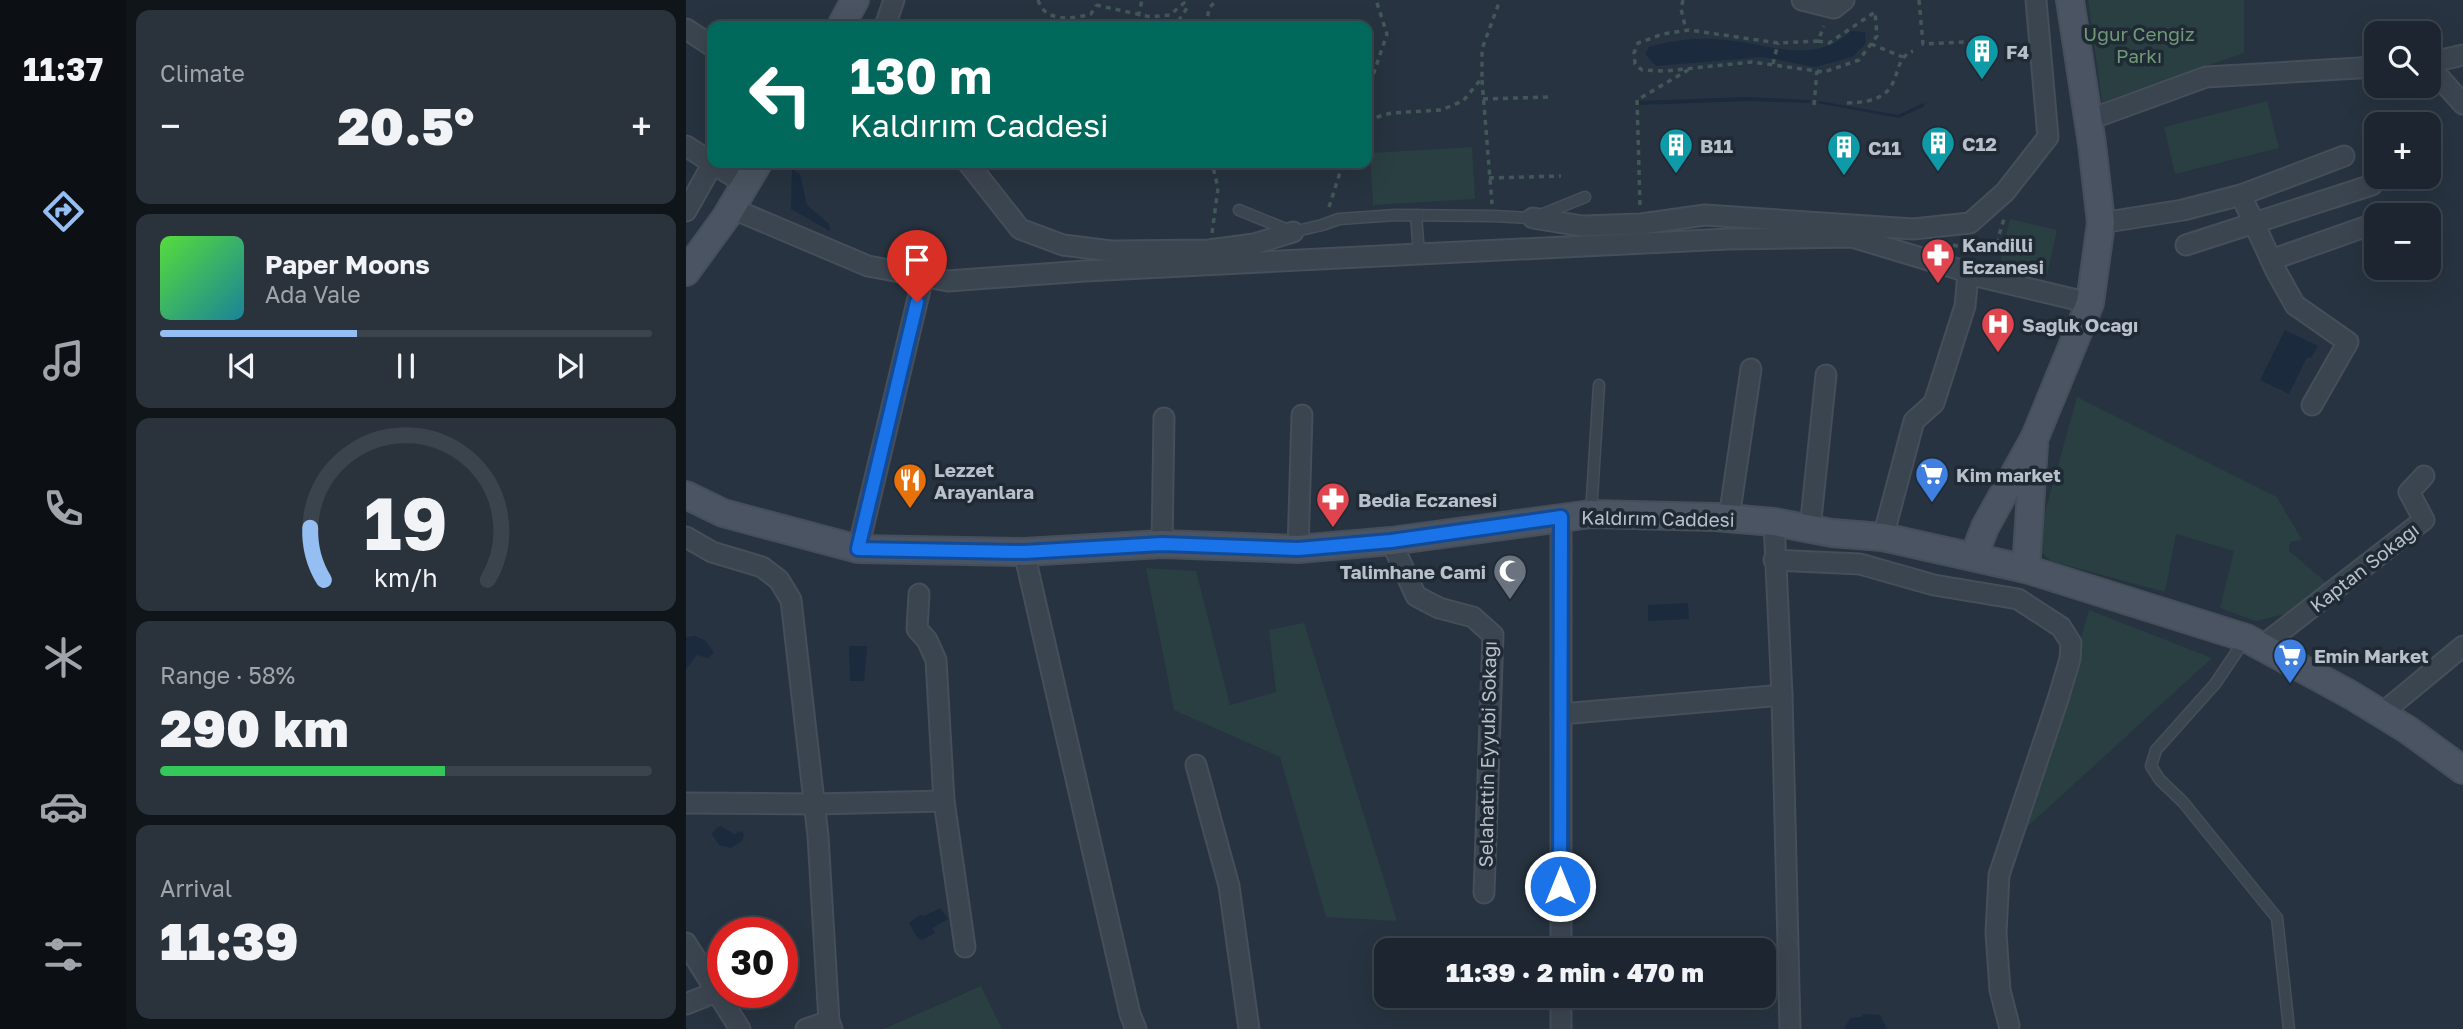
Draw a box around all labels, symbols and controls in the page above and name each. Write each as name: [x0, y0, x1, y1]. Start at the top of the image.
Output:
map controls: [2364, 21, 2441, 280]
button: search: [2364, 21, 2441, 98]
park label: Uğur Cengiz Parkı: [2083, 22, 2195, 67]
building icon: F4: [1963, 32, 2001, 81]
place label: F4: [2006, 40, 2029, 63]
text: 130 m: [850, 46, 992, 105]
icon: left: [735, 49, 826, 140]
text: 11:37: [23, 50, 103, 88]
text: Climate: [160, 59, 245, 87]
text: 20.5°: [338, 94, 474, 156]
text: −: [160, 103, 181, 148]
text: +: [631, 103, 652, 148]
text: Kaldırım Caddesi: [850, 106, 1109, 144]
button: +: [2364, 112, 2441, 189]
building icon: C12: [1919, 124, 1957, 173]
building icon: B11: [1657, 126, 1695, 175]
building icon: C11: [1825, 128, 1863, 177]
place label: C12: [1962, 132, 1997, 155]
place label: B11: [1700, 134, 1733, 157]
place label: C11: [1868, 136, 1901, 159]
icon: directions: [39, 187, 88, 236]
button: −: [2364, 203, 2441, 280]
pin: [887, 230, 947, 302]
place label: Kandilli Eczanesi: [1962, 233, 2044, 278]
pharmacy icon: Kandilli Eczanesi: [1919, 236, 1957, 285]
icon: arrive: [898, 241, 936, 279]
text: Paper Moons: [265, 249, 430, 280]
text: Ada Vale: [265, 280, 361, 308]
hospital icon: Sağlık Ocağı: [1979, 305, 2017, 354]
place label: Sağlık Ocağı: [2022, 313, 2138, 336]
icon: music: [39, 336, 88, 385]
icon: previous: [223, 347, 261, 385]
icon: pause: [387, 347, 425, 385]
icon: next: [551, 347, 589, 385]
supermarket icon: Kim market: [1913, 455, 1951, 504]
place label: Lezzet Arayanlara: [934, 458, 1034, 503]
restaurant icon: Lezzet Arayanlara: [891, 461, 929, 510]
place label: Kim market: [1956, 463, 2061, 486]
text: 19: [364, 480, 448, 567]
pharmacy icon: Bedia Eczanesi: [1314, 480, 1352, 529]
icon: phone: [39, 484, 88, 533]
place label: Bedia Eczanesi: [1358, 488, 1497, 511]
street label: Kaldırım Caddesi: [1581, 505, 1735, 531]
street label: Kaptan Sokağı: [2305, 517, 2423, 617]
mosque icon: Talimhane Cami: [1491, 552, 1529, 601]
place label: Talimhane Cami: [1340, 560, 1486, 583]
text: km/h: [374, 562, 438, 593]
icon: climate: [39, 633, 88, 682]
supermarket icon: Emin Market: [2271, 636, 2309, 685]
street label: Selahattin Eyyubi Sokağı: [1474, 640, 1500, 868]
place label: Emin Market: [2314, 644, 2429, 667]
text: Range · 58%: [160, 661, 295, 689]
text: 290 km: [160, 696, 349, 758]
icon: car: [39, 782, 88, 831]
position arrow: [1523, 849, 1597, 923]
text: Arrival: [160, 874, 232, 902]
text: 11:39: [160, 909, 299, 971]
speed limit sign: 30: [707, 917, 798, 1008]
icon: filters: [39, 930, 88, 979]
text: 11:39 · 2 min · 470 m: [1446, 957, 1704, 988]

